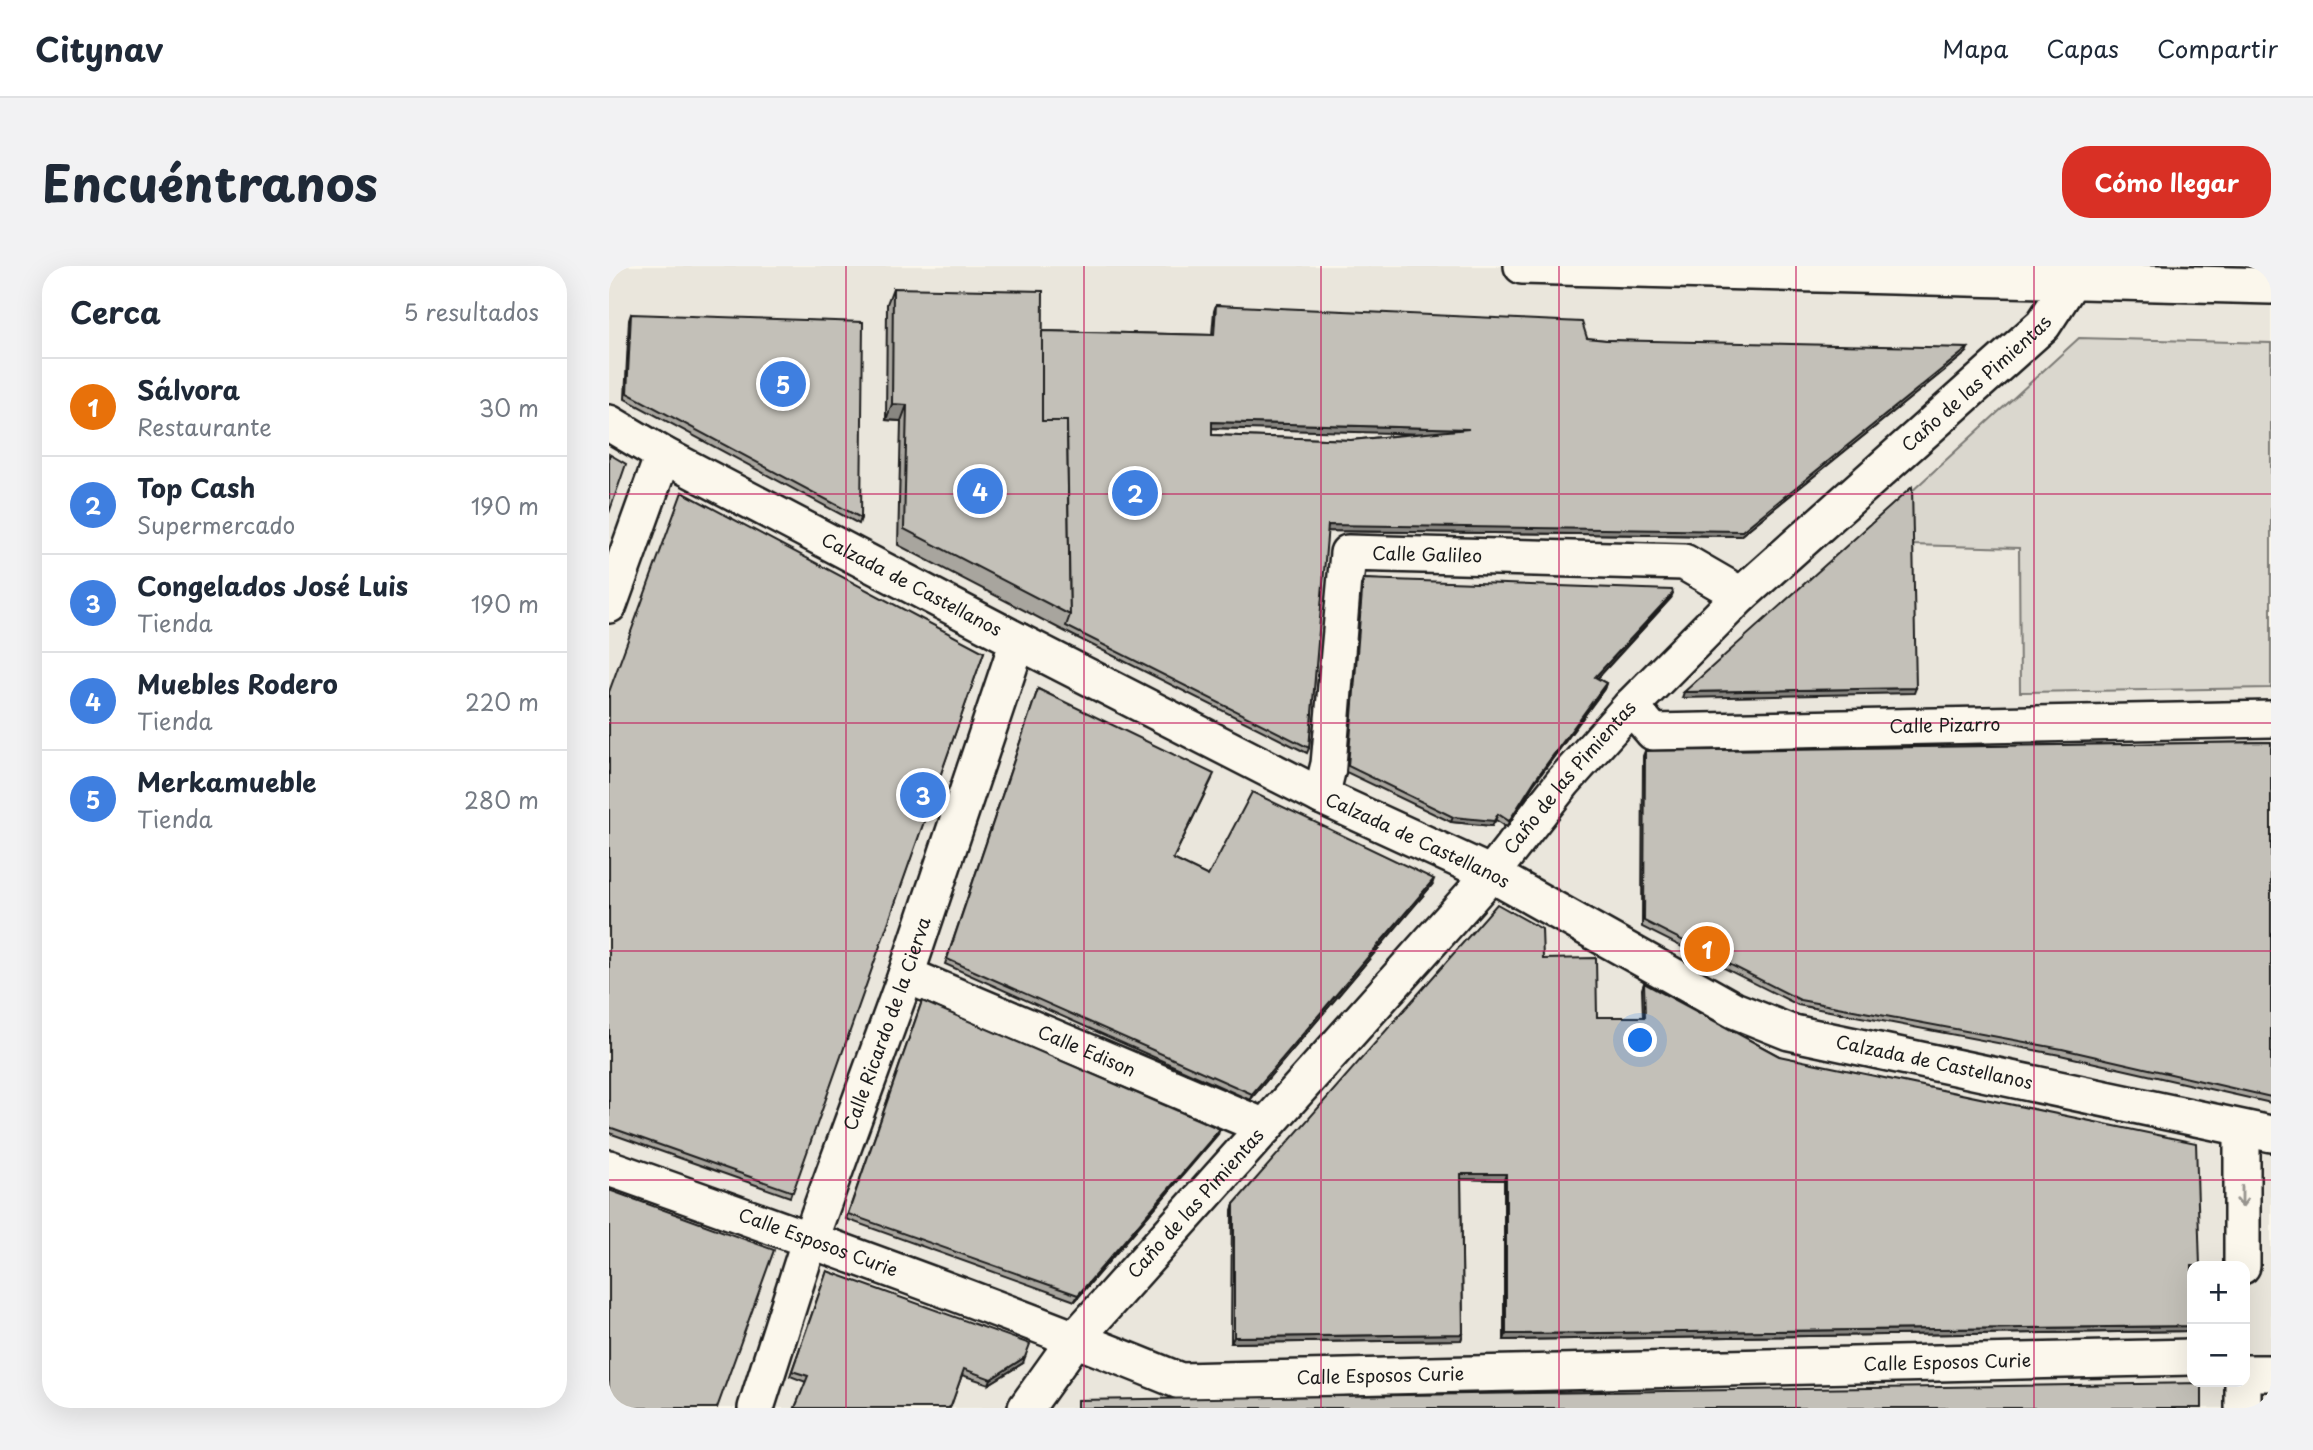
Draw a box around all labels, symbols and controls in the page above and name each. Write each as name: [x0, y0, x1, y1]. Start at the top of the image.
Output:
text: Citynav: [35, 23, 163, 73]
text: Mapa: [1942, 30, 2008, 66]
text: Capas: [2046, 30, 2119, 66]
text: Compartir: [2157, 30, 2278, 66]
text: Encuéntranos: [42, 145, 378, 219]
button: Cómo llegar: [2062, 146, 2271, 218]
text: Cerca: [70, 289, 161, 334]
text: 5 resultados: [403, 294, 539, 329]
street label: Caño de las Pimientas: [1895, 310, 2057, 457]
pin: 5: [760, 358, 806, 410]
text: Sálvora: [137, 370, 240, 409]
text: 1: [88, 390, 99, 425]
text: 30 m: [478, 390, 539, 425]
text: Restaurante: [137, 409, 272, 444]
pin: 4: [957, 465, 1003, 517]
pin: 2: [1112, 467, 1158, 519]
text: Top Cash: [137, 468, 255, 507]
text: 2: [85, 488, 101, 523]
text: 190 m: [471, 488, 539, 523]
text: Supermercado: [137, 507, 295, 542]
street label: Calzada de Castellanos: [817, 525, 1007, 642]
street label: Calle Galileo: [1372, 539, 1483, 569]
text: Congelados José Luis: [137, 566, 408, 605]
text: 3: [85, 586, 101, 621]
text: 190 m: [471, 586, 539, 621]
text: Tienda: [137, 605, 213, 640]
text: Muebles Rodero: [137, 664, 338, 703]
text: 4: [85, 684, 101, 719]
text: 220 m: [465, 684, 539, 719]
street label: Caño de las Pimientas: [1496, 694, 1641, 860]
text: Tienda: [137, 703, 213, 738]
street label: Calle Pizarro: [1889, 710, 2001, 739]
text: Merkamueble: [137, 762, 316, 801]
pin: 3: [900, 769, 946, 821]
text: 5: [86, 782, 100, 817]
text: 280 m: [464, 782, 539, 817]
street label: Calzada de Castellanos: [1321, 785, 1515, 894]
text: Tienda: [137, 801, 213, 836]
street label: Calle Ricardo de la Cierva: [836, 912, 937, 1134]
pin: 1: [1684, 923, 1730, 975]
street label: Calle Edison: [1034, 1017, 1140, 1083]
your location: [1623, 1023, 1657, 1057]
street label: Calzada de Castellanos: [1834, 1027, 2035, 1095]
street label: Caño de las Pimientas: [1120, 1122, 1269, 1284]
one-way arrow: [2235, 1185, 2249, 1208]
street label: Calle Esposos Curie: [735, 1200, 902, 1283]
map controls: [2187, 1261, 2250, 1387]
button: +: [2187, 1261, 2250, 1324]
button: −: [2187, 1324, 2250, 1387]
street label: Calle Esposos Curie: [1863, 1346, 2031, 1377]
street label: Calle Esposos Curie: [1296, 1359, 1465, 1390]

